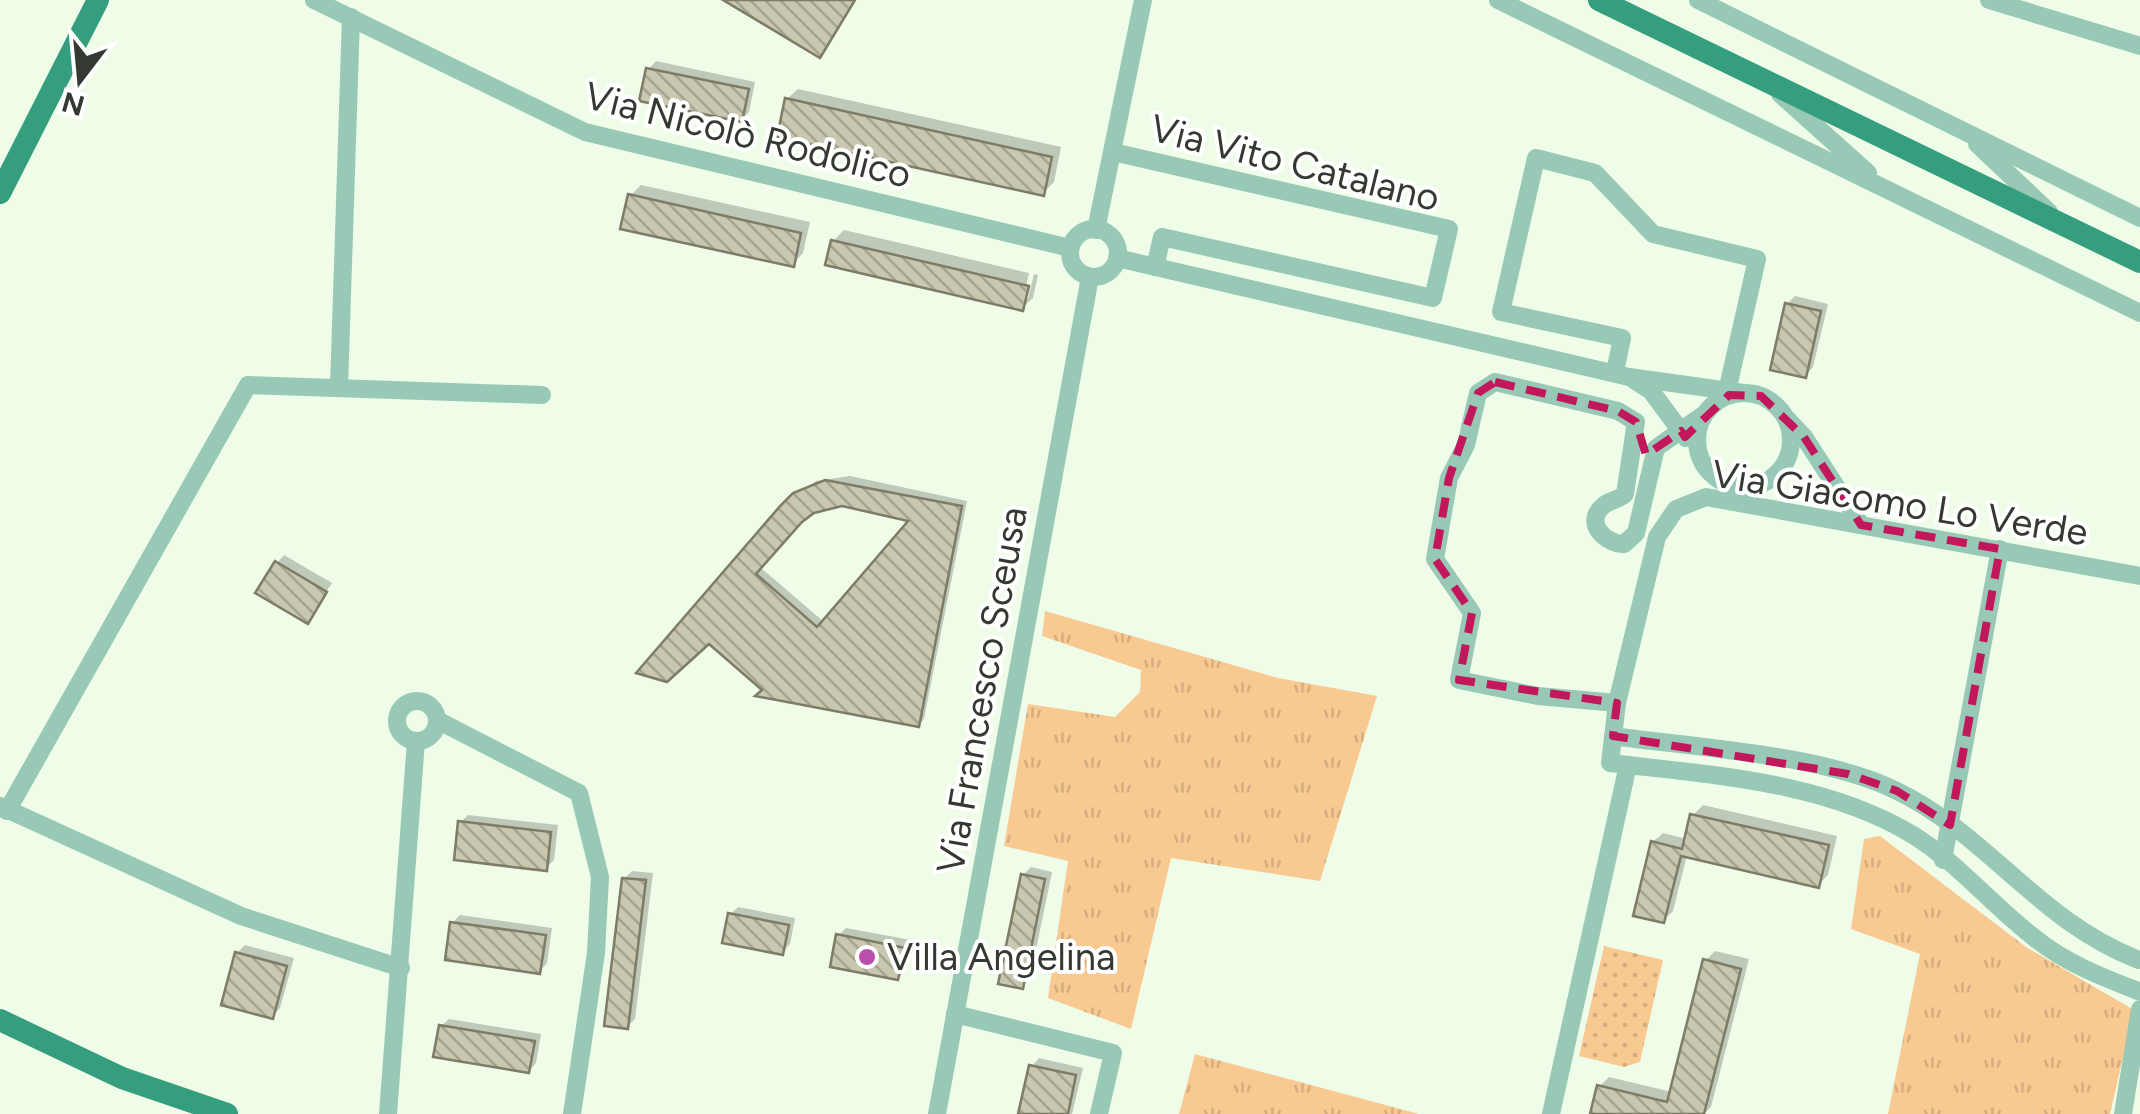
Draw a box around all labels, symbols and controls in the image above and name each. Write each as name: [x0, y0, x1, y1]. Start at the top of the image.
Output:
north arrow: [30, 30, 130, 130]
street label: Via Nicolò Rodolico: [580, 72, 916, 198]
text: N: [58, 85, 88, 123]
street label: Via Vito Catalano: [1146, 105, 1444, 221]
street label: Via Giacomo Lo Verde: [1709, 451, 2091, 555]
street label: Via Francesco Sceusa: [927, 503, 1037, 877]
place label: Villa Angelina: [887, 934, 1115, 980]
marker: Villa Angelina: [856, 946, 878, 968]

